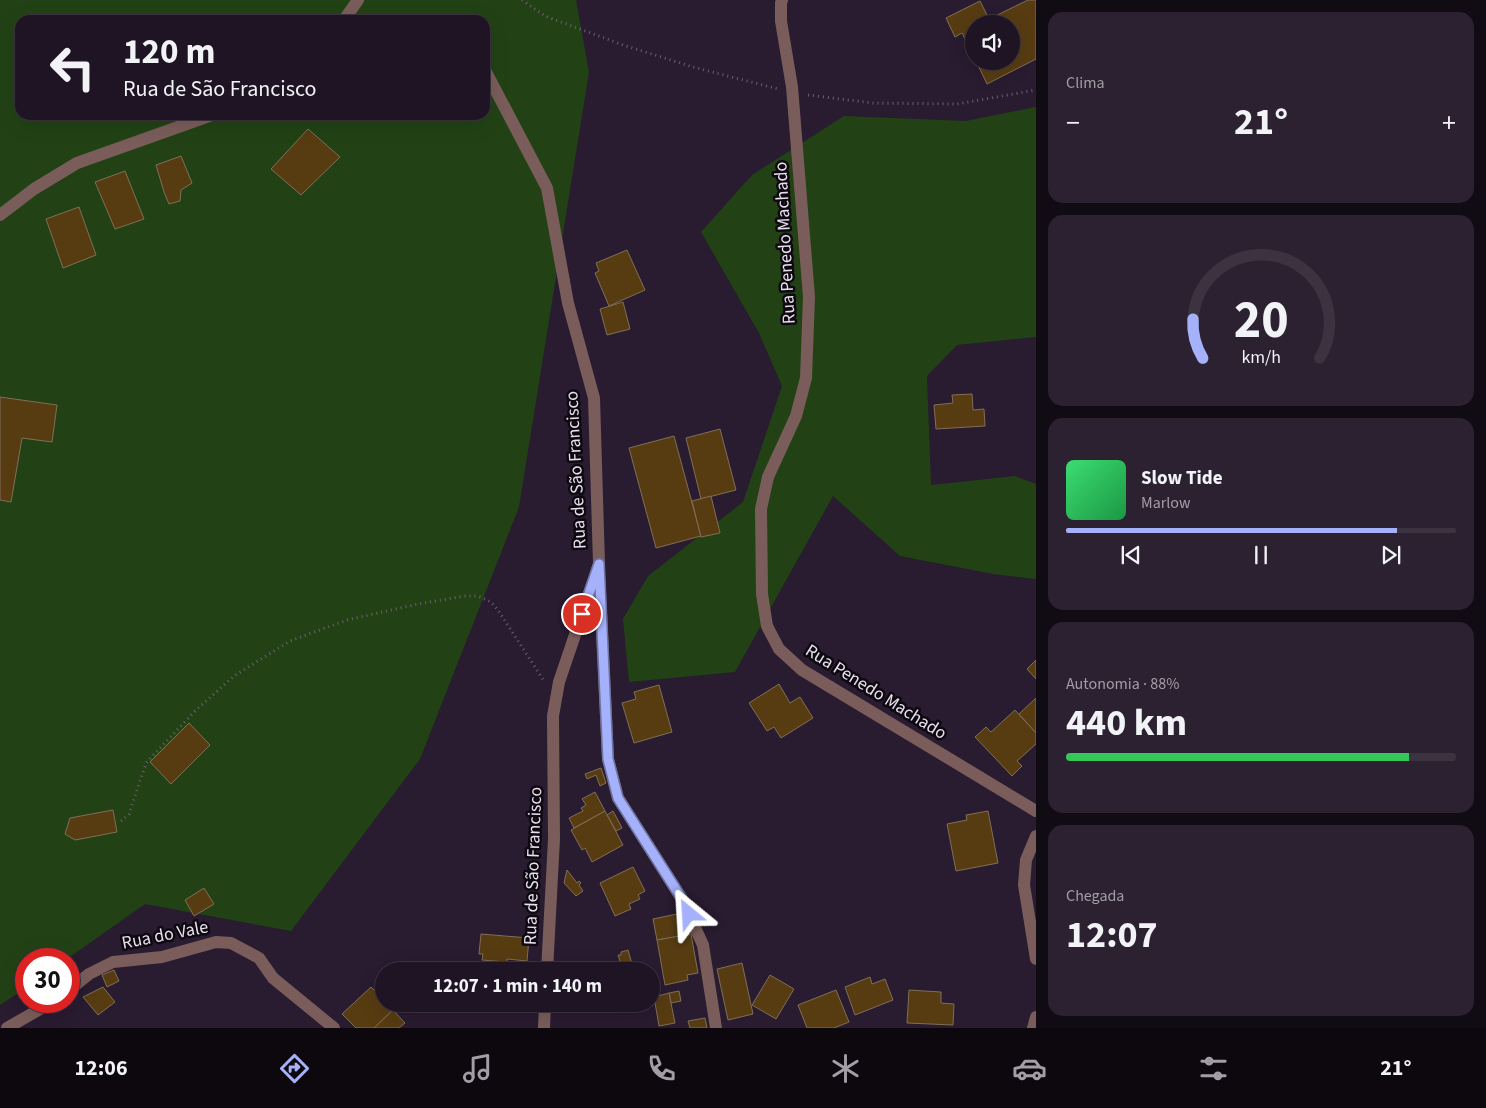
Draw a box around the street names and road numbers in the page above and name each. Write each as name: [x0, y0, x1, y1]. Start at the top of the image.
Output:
street label: Rua Penedo Machado: [768, 161, 802, 325]
street label: Rua de São Francisco: [559, 390, 593, 550]
street label: Rua Penedo Machado: [800, 638, 952, 746]
street label: Rua de São Francisco: [518, 786, 548, 946]
street label: Rua do Vale: [120, 914, 210, 956]

